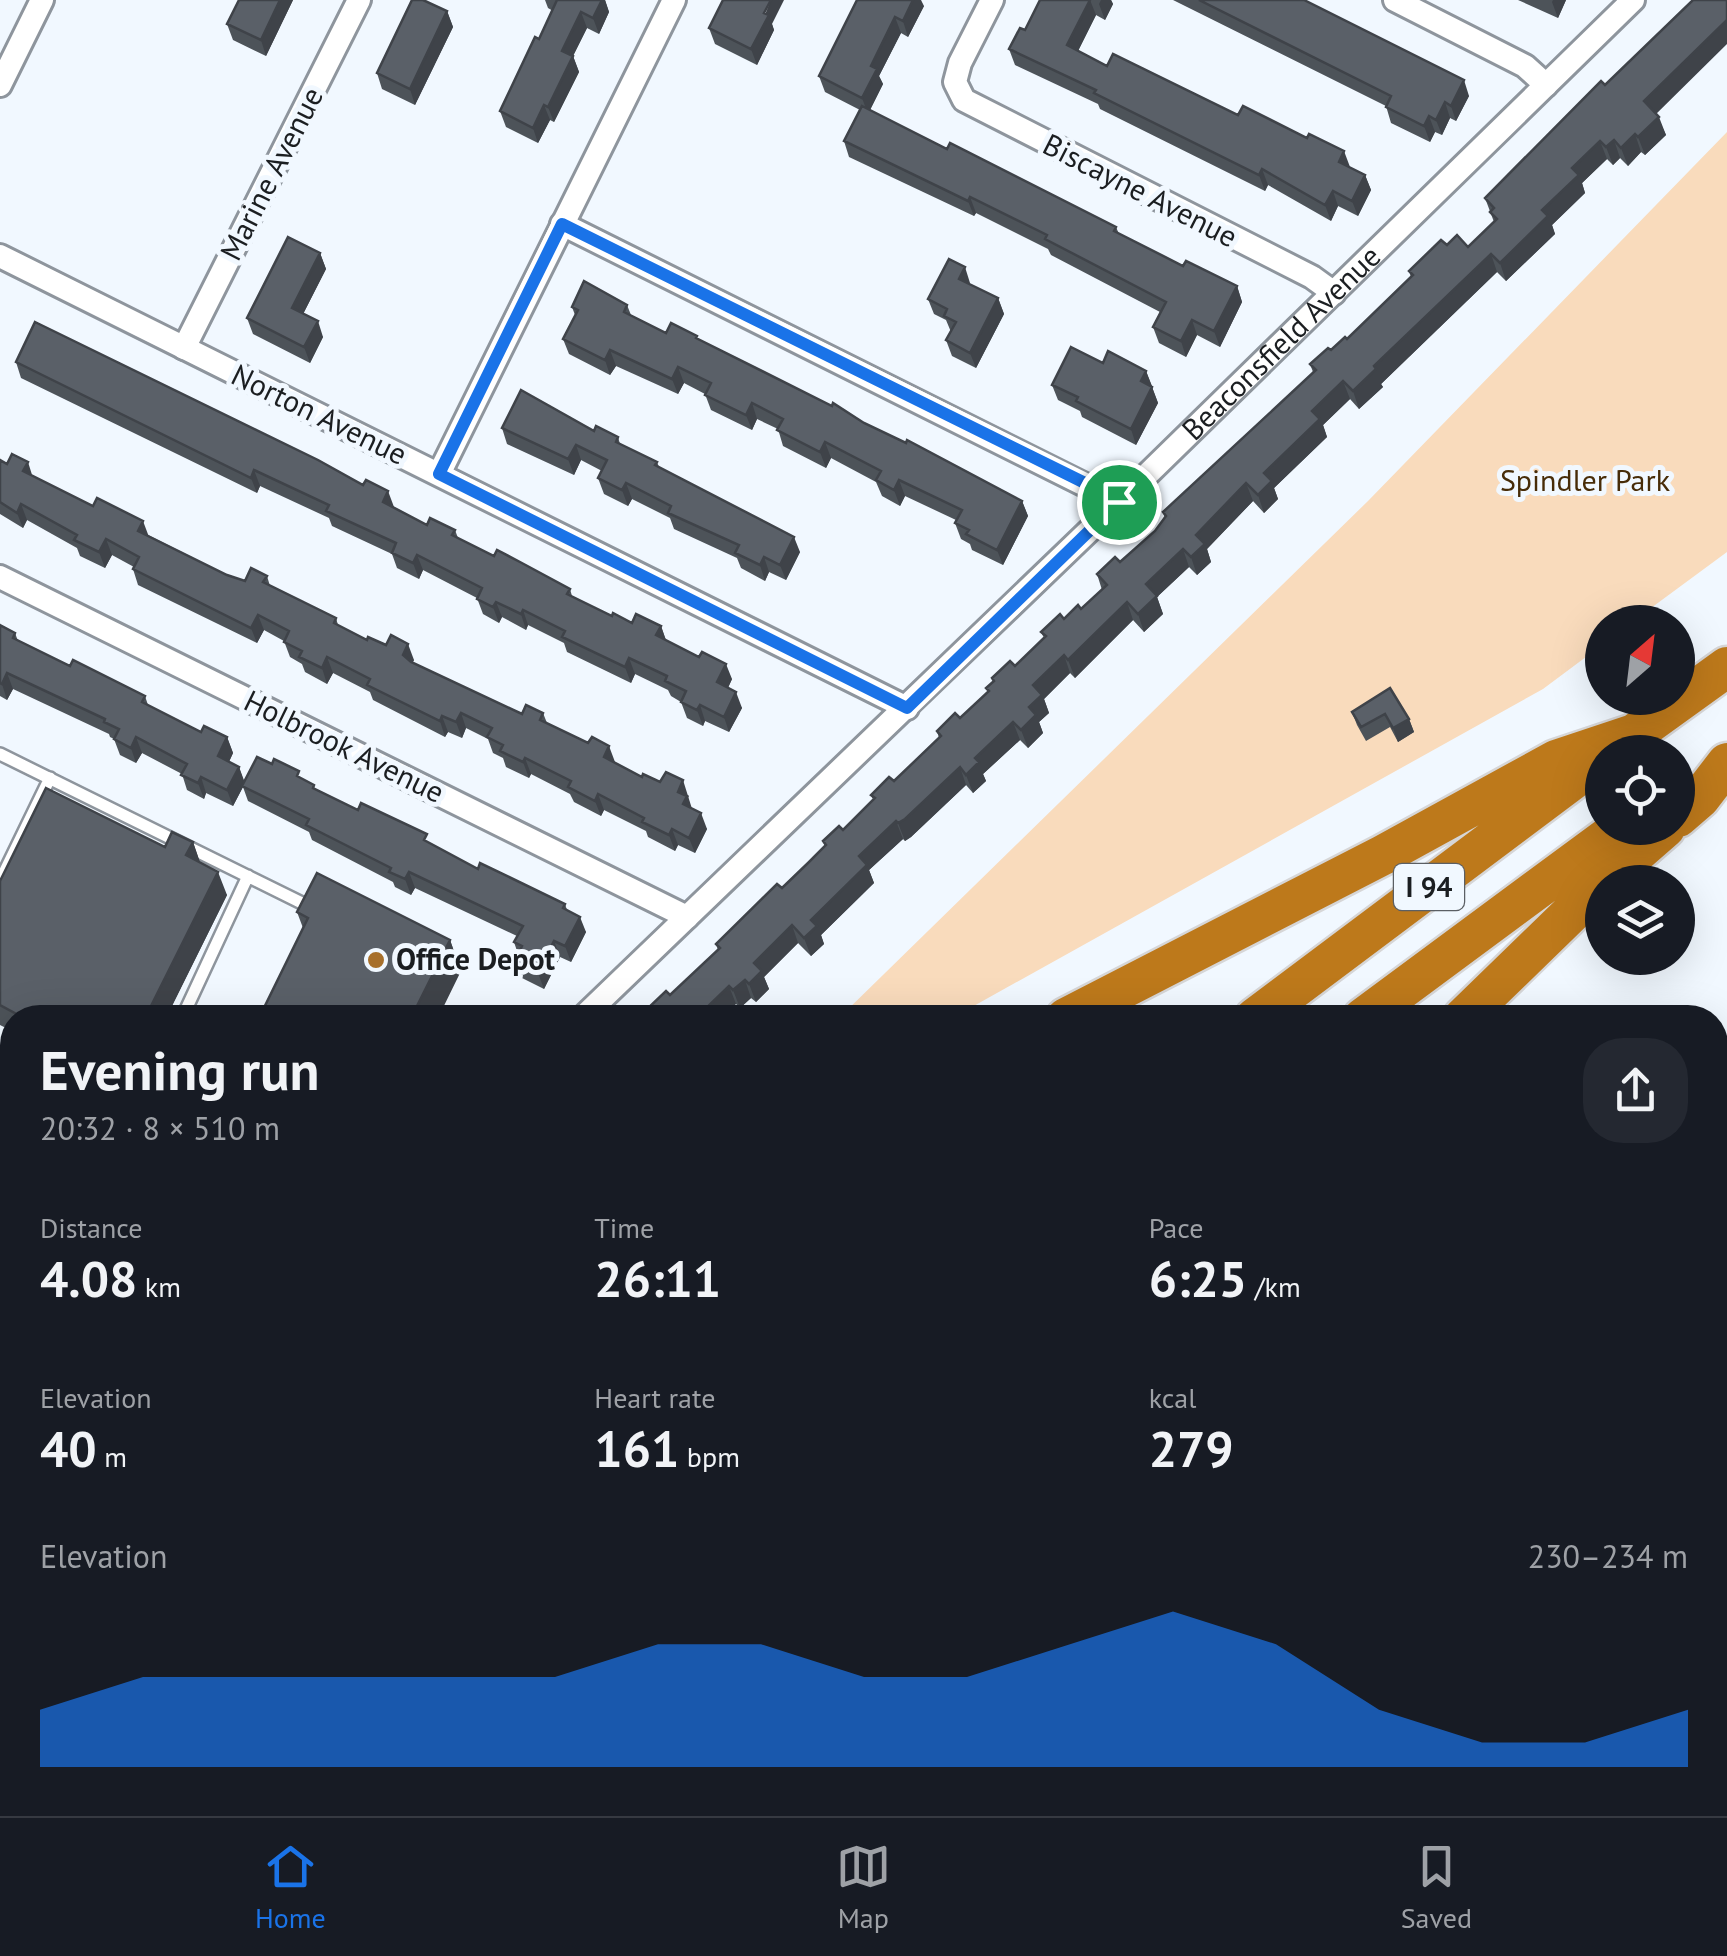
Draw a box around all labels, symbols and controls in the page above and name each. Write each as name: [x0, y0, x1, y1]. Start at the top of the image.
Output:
street label: Marine Avenue: [210, 80, 331, 266]
street label: Biscayne Avenue: [1037, 124, 1244, 255]
street label: Beaconsfield Avenue: [1173, 236, 1388, 448]
street label: Norton Avenue: [226, 354, 414, 473]
pin: [1077, 460, 1162, 545]
park label: Spindler Park: [1500, 460, 1671, 499]
icon: arrive: [1092, 475, 1147, 530]
north arrow: [1585, 605, 1695, 715]
map controls: [1585, 605, 1695, 975]
street label: Holbrook Avenue: [238, 680, 451, 811]
button: locate: [1585, 735, 1695, 845]
road number: I 94: [1394, 864, 1464, 910]
button: layers: [1585, 865, 1695, 975]
place label: Office Depot: [396, 939, 556, 978]
marker: Office Depot: [365, 949, 387, 971]
text: Evening run: [40, 1034, 320, 1105]
button: share: [1583, 1038, 1688, 1143]
text: 20:32 · 8 × 510 m: [40, 1107, 280, 1149]
text: Distance: [40, 1209, 143, 1246]
text: Time: [594, 1209, 654, 1246]
text: Pace: [1149, 1209, 1203, 1246]
text: 4.08: [40, 1246, 137, 1311]
text: 26:11: [594, 1246, 721, 1311]
text: 6:25: [1149, 1246, 1247, 1311]
text: km: [137, 1268, 181, 1305]
text: /km: [1247, 1268, 1301, 1305]
text: Elevation: [40, 1379, 152, 1416]
text: Heart rate: [594, 1379, 715, 1416]
text: kcal: [1149, 1379, 1196, 1416]
text: 40: [40, 1416, 97, 1481]
text: 161: [594, 1416, 679, 1481]
text: 279: [1149, 1416, 1234, 1481]
text: m: [97, 1438, 127, 1475]
text: bpm: [679, 1438, 740, 1475]
text: Elevation: [40, 1535, 167, 1577]
text: 230–234 m: [1528, 1535, 1688, 1577]
tab: Home: [255, 1839, 326, 1936]
tab: Map: [836, 1839, 891, 1936]
tab: Saved: [1401, 1839, 1472, 1936]

